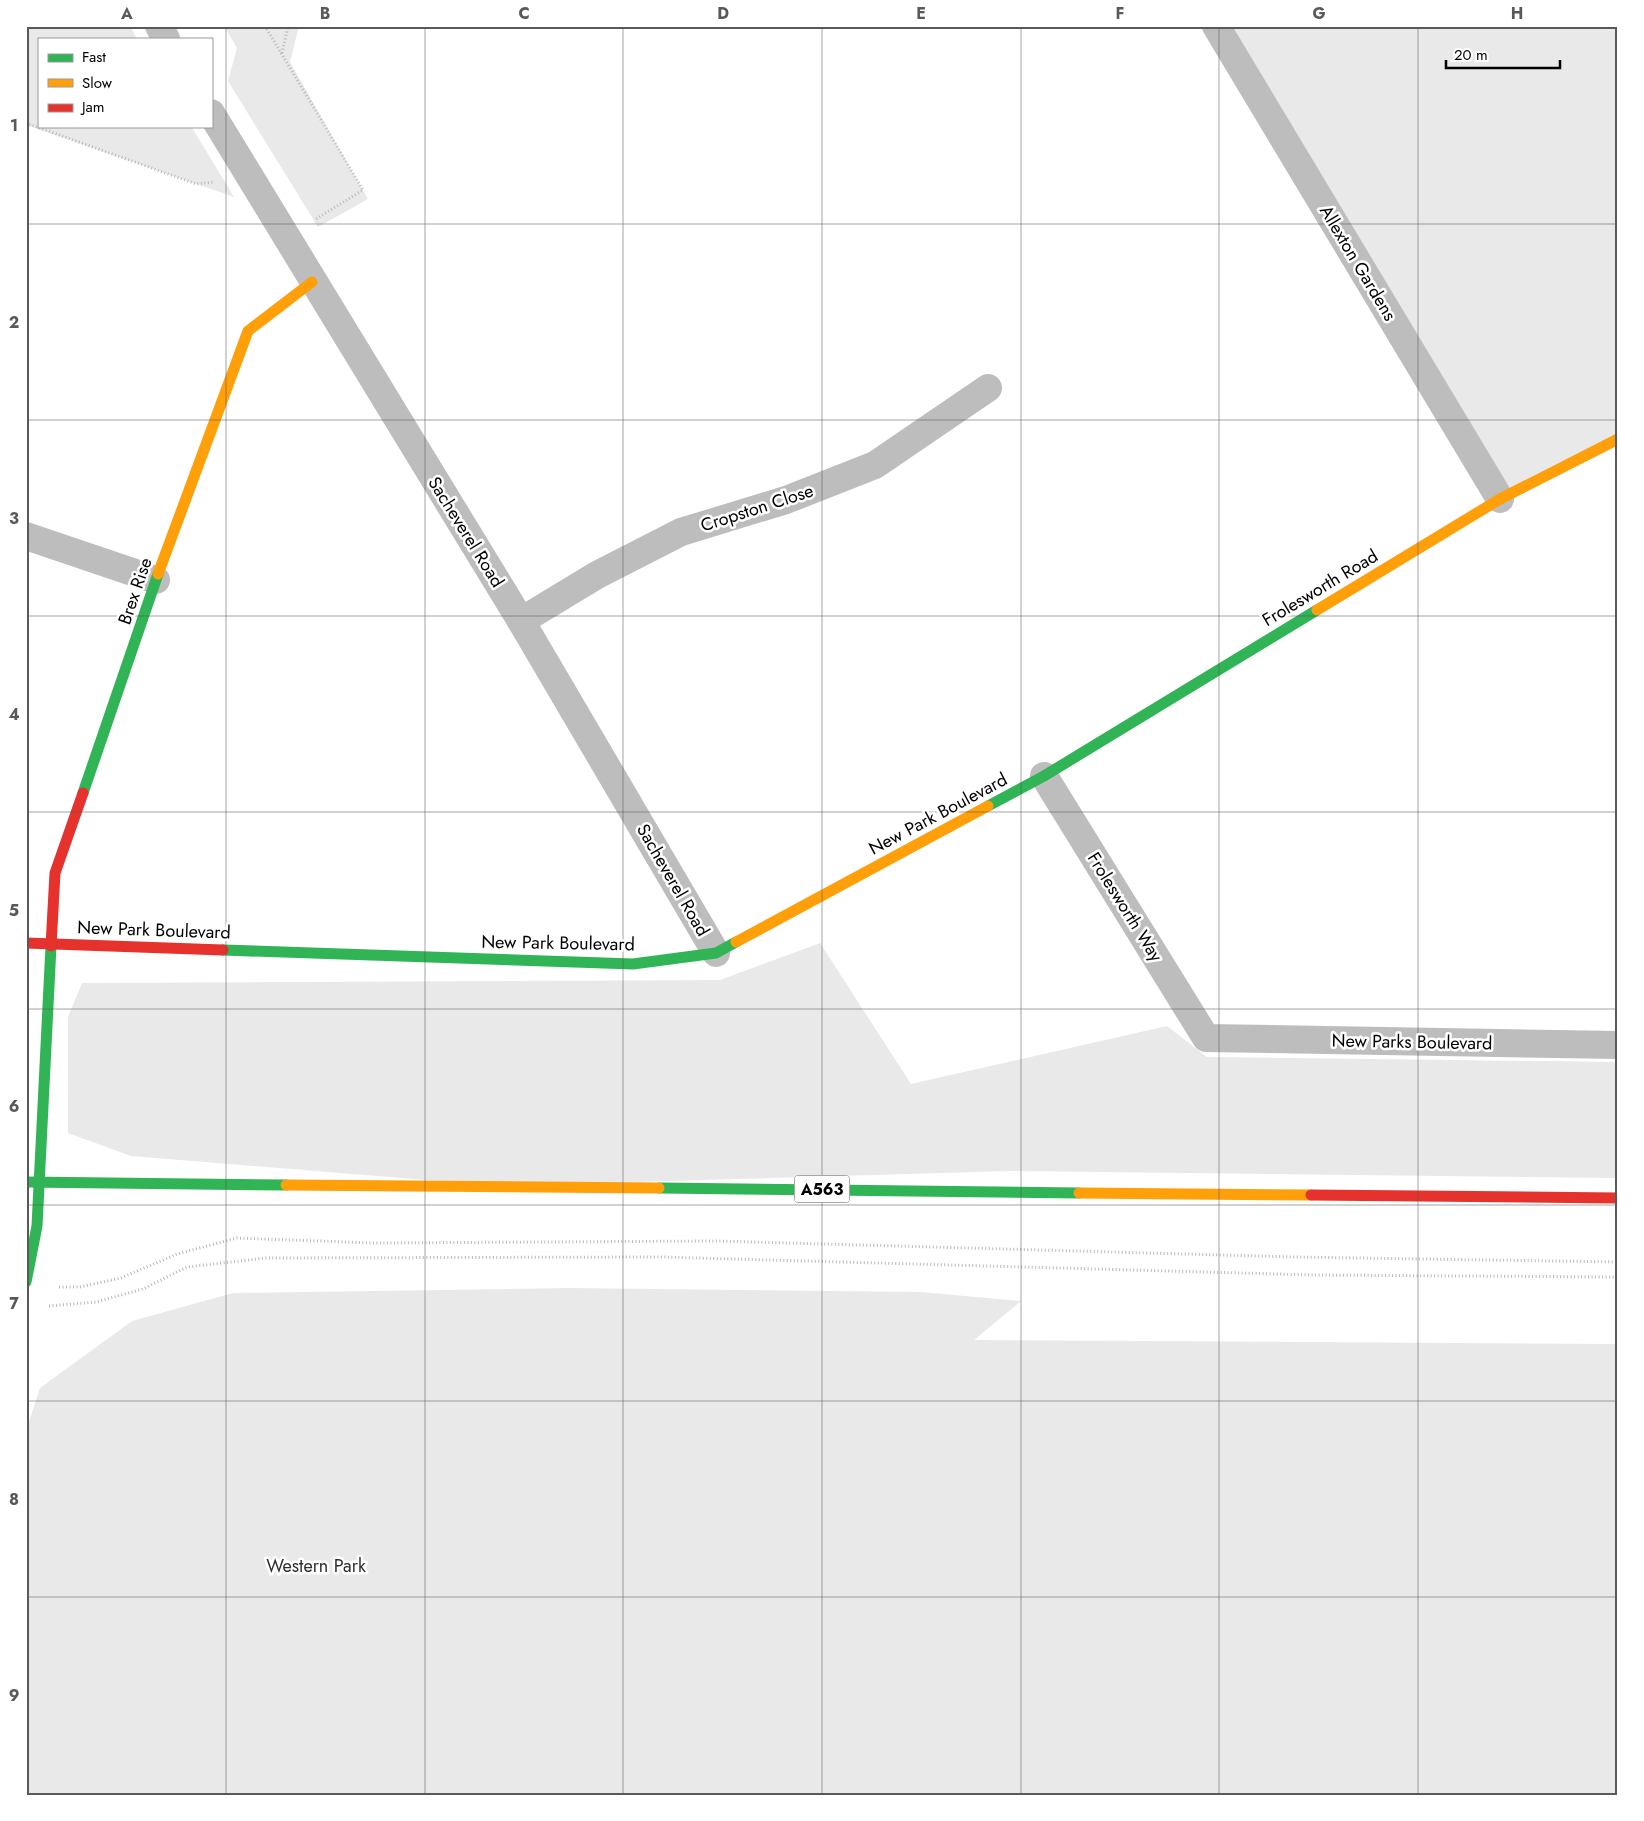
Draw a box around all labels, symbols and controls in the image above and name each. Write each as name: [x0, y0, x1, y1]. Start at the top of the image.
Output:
text: A: [120, 2, 133, 25]
text: B: [320, 2, 330, 25]
text: C: [518, 2, 530, 25]
text: D: [717, 2, 729, 25]
text: E: [916, 2, 926, 25]
text: F: [1116, 2, 1124, 25]
text: G: [1312, 2, 1326, 25]
text: H: [1511, 2, 1523, 25]
legend: [38, 38, 212, 128]
scale bar: [1446, 38, 1560, 70]
text: 20 m: [1454, 44, 1488, 66]
text: Fast: [82, 46, 106, 68]
text: Slow: [82, 72, 113, 94]
text: Jam: [80, 96, 105, 118]
text: 1: [10, 114, 18, 137]
street label: Allexton Gardens: [1313, 200, 1403, 326]
text: 2: [9, 311, 19, 334]
street label: Sacheverel Road: [422, 472, 510, 592]
street label: Cropston Close: [697, 477, 817, 539]
text: 3: [9, 507, 19, 530]
street label: Frolesworth Road: [1257, 543, 1383, 633]
street label: Brex Rise: [111, 554, 159, 628]
text: 4: [8, 703, 20, 726]
street label: New Park Boulevard: [864, 766, 1012, 862]
street label: Sacheverel Road: [630, 819, 716, 941]
street label: Frolesworth Way: [1081, 847, 1169, 967]
text: 5: [9, 899, 19, 922]
street label: New Park Boulevard: [77, 914, 231, 946]
street label: New Park Boulevard: [481, 929, 635, 957]
street label: New Parks Boulevard: [1331, 1028, 1493, 1056]
text: 6: [9, 1095, 19, 1118]
road number: A563: [794, 1176, 850, 1202]
text: 7: [9, 1292, 19, 1315]
text: 8: [9, 1488, 19, 1511]
park label: Western Park: [266, 1553, 366, 1579]
text: 9: [9, 1684, 19, 1707]

